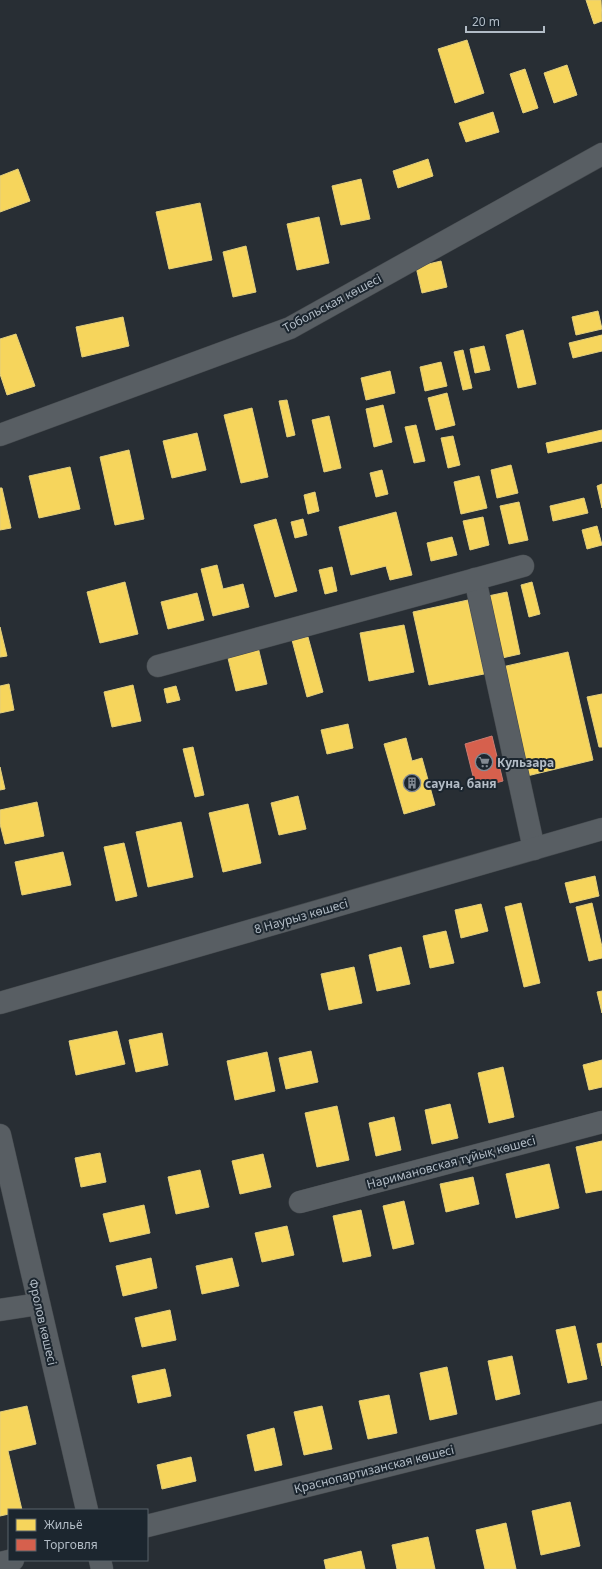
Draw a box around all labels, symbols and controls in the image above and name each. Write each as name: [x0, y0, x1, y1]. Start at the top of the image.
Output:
scale bar: [466, 8, 544, 34]
text: 20 m: [472, 13, 500, 30]
street label: Тобольская көшесі: [280, 270, 384, 336]
supermarket icon: Кульзара: [474, 752, 494, 772]
place label: Кульзара: [497, 754, 554, 771]
building icon: сауна, баня: [402, 773, 422, 793]
place label: сауна, баня: [425, 775, 497, 792]
street label: 8 Наурыз көшесі: [252, 895, 350, 937]
street label: Наримановская тұйық көшесі: [365, 1131, 537, 1193]
street label: Фролов көшесі: [25, 1277, 61, 1367]
street label: Краснопартизанская көшесі: [292, 1441, 456, 1497]
legend: [8, 1509, 148, 1561]
text: Жильё: [44, 1516, 83, 1533]
text: Торговля: [44, 1536, 98, 1553]

